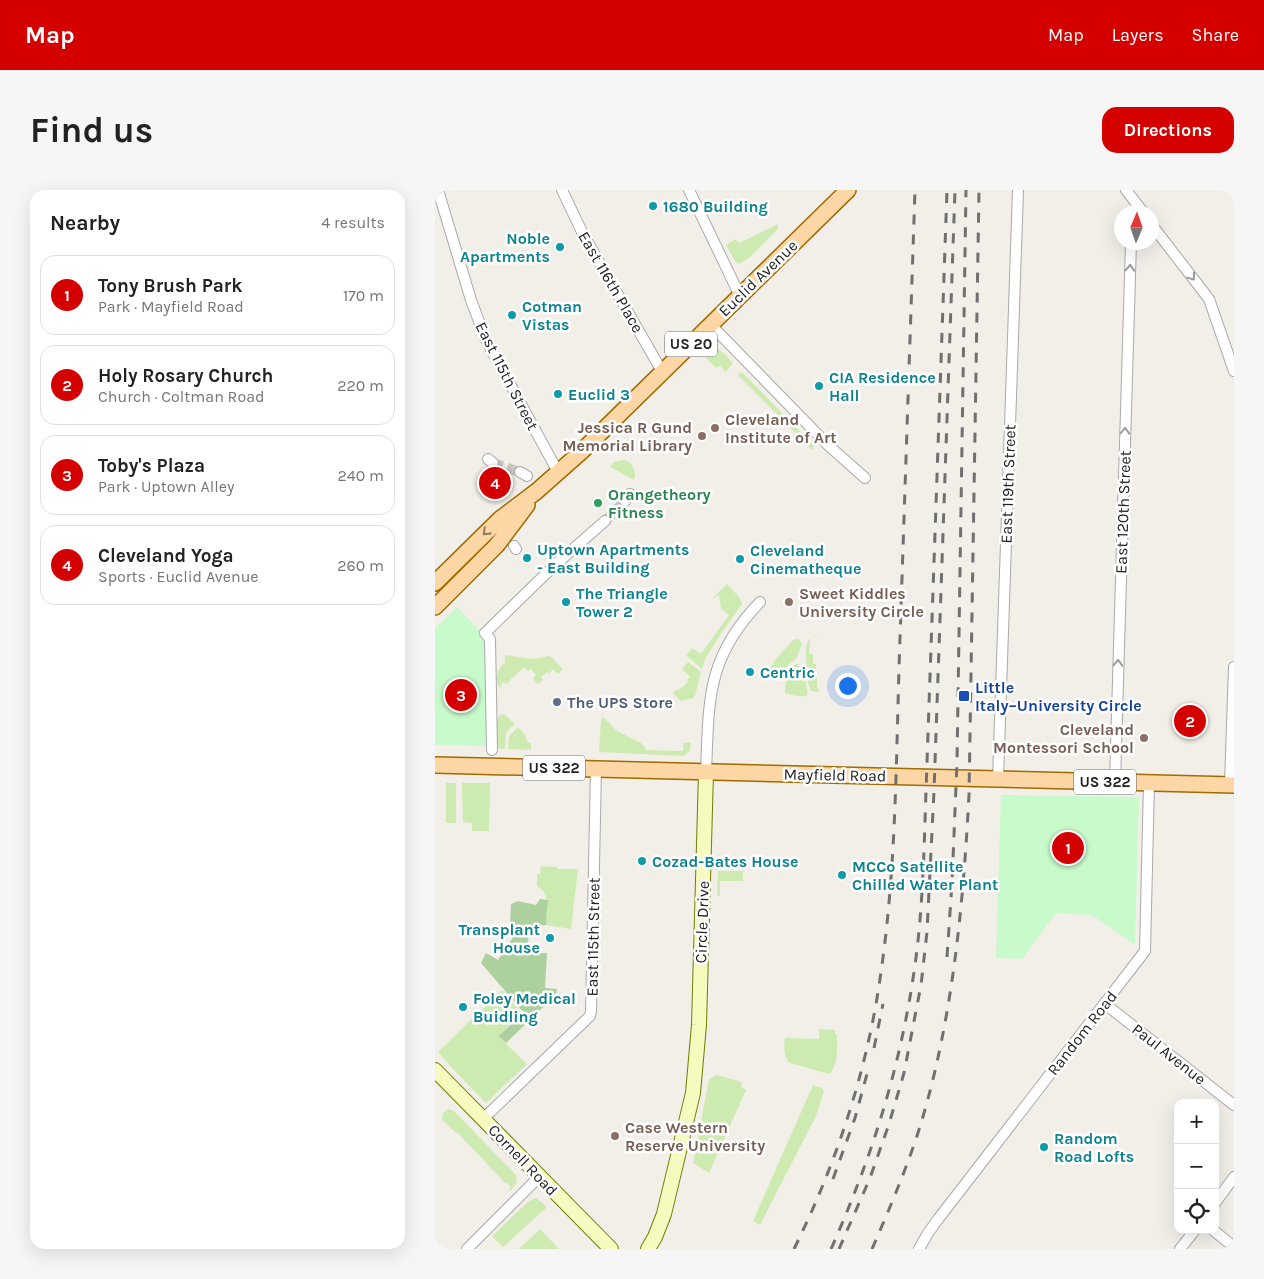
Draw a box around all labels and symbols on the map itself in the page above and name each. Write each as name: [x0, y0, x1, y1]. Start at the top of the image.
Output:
place label: 1680 Building: [663, 197, 768, 216]
marker: 1680 Building: [647, 200, 659, 212]
north arrow: [1114, 205, 1159, 250]
street label: East 116th Place: [574, 228, 648, 336]
place label: Noble Apartments: [460, 229, 550, 266]
street label: Euclid Avenue: [715, 236, 801, 320]
marker: Noble Apartments: [554, 241, 566, 253]
one-way arrow: [1125, 264, 1136, 272]
one-way arrow: [1186, 271, 1194, 280]
place label: Cotman Vistas: [522, 297, 582, 334]
marker: Cotman Vistas: [506, 309, 518, 321]
street label: East 115th Street: [472, 319, 542, 433]
road number: US 20: [665, 332, 717, 356]
place label: CIA Residence Hall: [829, 368, 936, 405]
marker: CIA Residence Hall: [813, 380, 825, 392]
place label: Euclid 3: [568, 385, 630, 404]
marker: Euclid 3: [552, 388, 564, 400]
place label: Cleveland Institute of Art: [725, 410, 837, 447]
place label: Jessica R Gund Memorial Library: [563, 418, 692, 455]
marker: Cleveland Institute of Art: [709, 422, 721, 434]
street label: East 119th Street: [996, 424, 1020, 544]
one-way arrow: [1120, 427, 1131, 435]
marker: Jessica R Gund Memorial Library: [696, 430, 708, 442]
street label: East 120th Street: [1111, 450, 1135, 574]
pin: 4: [479, 464, 511, 502]
place label: Orangetheory Fitness: [608, 485, 710, 522]
marker: Orangetheory Fitness: [592, 497, 604, 509]
one-way arrow: [483, 527, 492, 536]
place label: Uptown Apartments - East Building: [537, 540, 689, 577]
place label: Cleveland Cinematheque: [750, 541, 861, 578]
marker: Uptown Apartments - East Building: [521, 552, 533, 564]
marker: Cleveland Cinematheque: [734, 553, 746, 565]
place label: The Triangle Tower 2: [576, 584, 668, 621]
place label: Sweet Kiddles University Circle: [799, 584, 924, 621]
marker: The Triangle Tower 2: [560, 596, 572, 608]
marker: Sweet Kiddles University Circle: [783, 596, 795, 608]
one-way arrow: [1113, 659, 1124, 667]
place label: Centric: [760, 663, 815, 682]
marker: Centric: [744, 666, 756, 678]
your location: [835, 673, 861, 699]
pin: 3: [445, 676, 477, 714]
place label: Little Italy–University Circle: [975, 678, 1142, 715]
marker: Little Italy–University Circle: [957, 689, 971, 703]
place label: The UPS Store: [567, 693, 673, 712]
marker: The UPS Store: [551, 696, 563, 708]
pin: 2: [1174, 702, 1206, 740]
place label: Cleveland Montessori School: [993, 720, 1134, 757]
marker: Cleveland Montessori School: [1138, 732, 1150, 744]
road number: US 322: [523, 756, 585, 780]
street label: Mayfield Road: [783, 765, 887, 785]
road number: US 322: [1074, 770, 1136, 794]
pin: 1: [1052, 829, 1084, 867]
place label: Cozad-Bates House: [652, 852, 799, 871]
marker: Cozad-Bates House: [636, 855, 648, 867]
place label: MCCo Satellite Chilled Water Plant: [852, 857, 998, 894]
marker: MCCo Satellite Chilled Water Plant: [836, 869, 848, 881]
street label: East 115th Street: [582, 877, 604, 997]
street label: Circle Drive: [691, 880, 713, 964]
place label: Transplant House: [459, 920, 540, 957]
marker: Transplant House: [544, 932, 556, 944]
street label: Random Road: [1043, 987, 1121, 1079]
place label: Foley Medical Buidling: [473, 989, 576, 1026]
marker: Foley Medical Buidling: [457, 1001, 469, 1013]
street label: Paul Avenue: [1128, 1019, 1210, 1089]
place label: Case Western Reserve University: [625, 1118, 765, 1155]
street label: Cornell Road: [484, 1120, 562, 1200]
place label: Random Road Lofts: [1054, 1129, 1134, 1166]
marker: Case Western Reserve University: [609, 1130, 621, 1142]
marker: Random Road Lofts: [1038, 1141, 1050, 1153]

